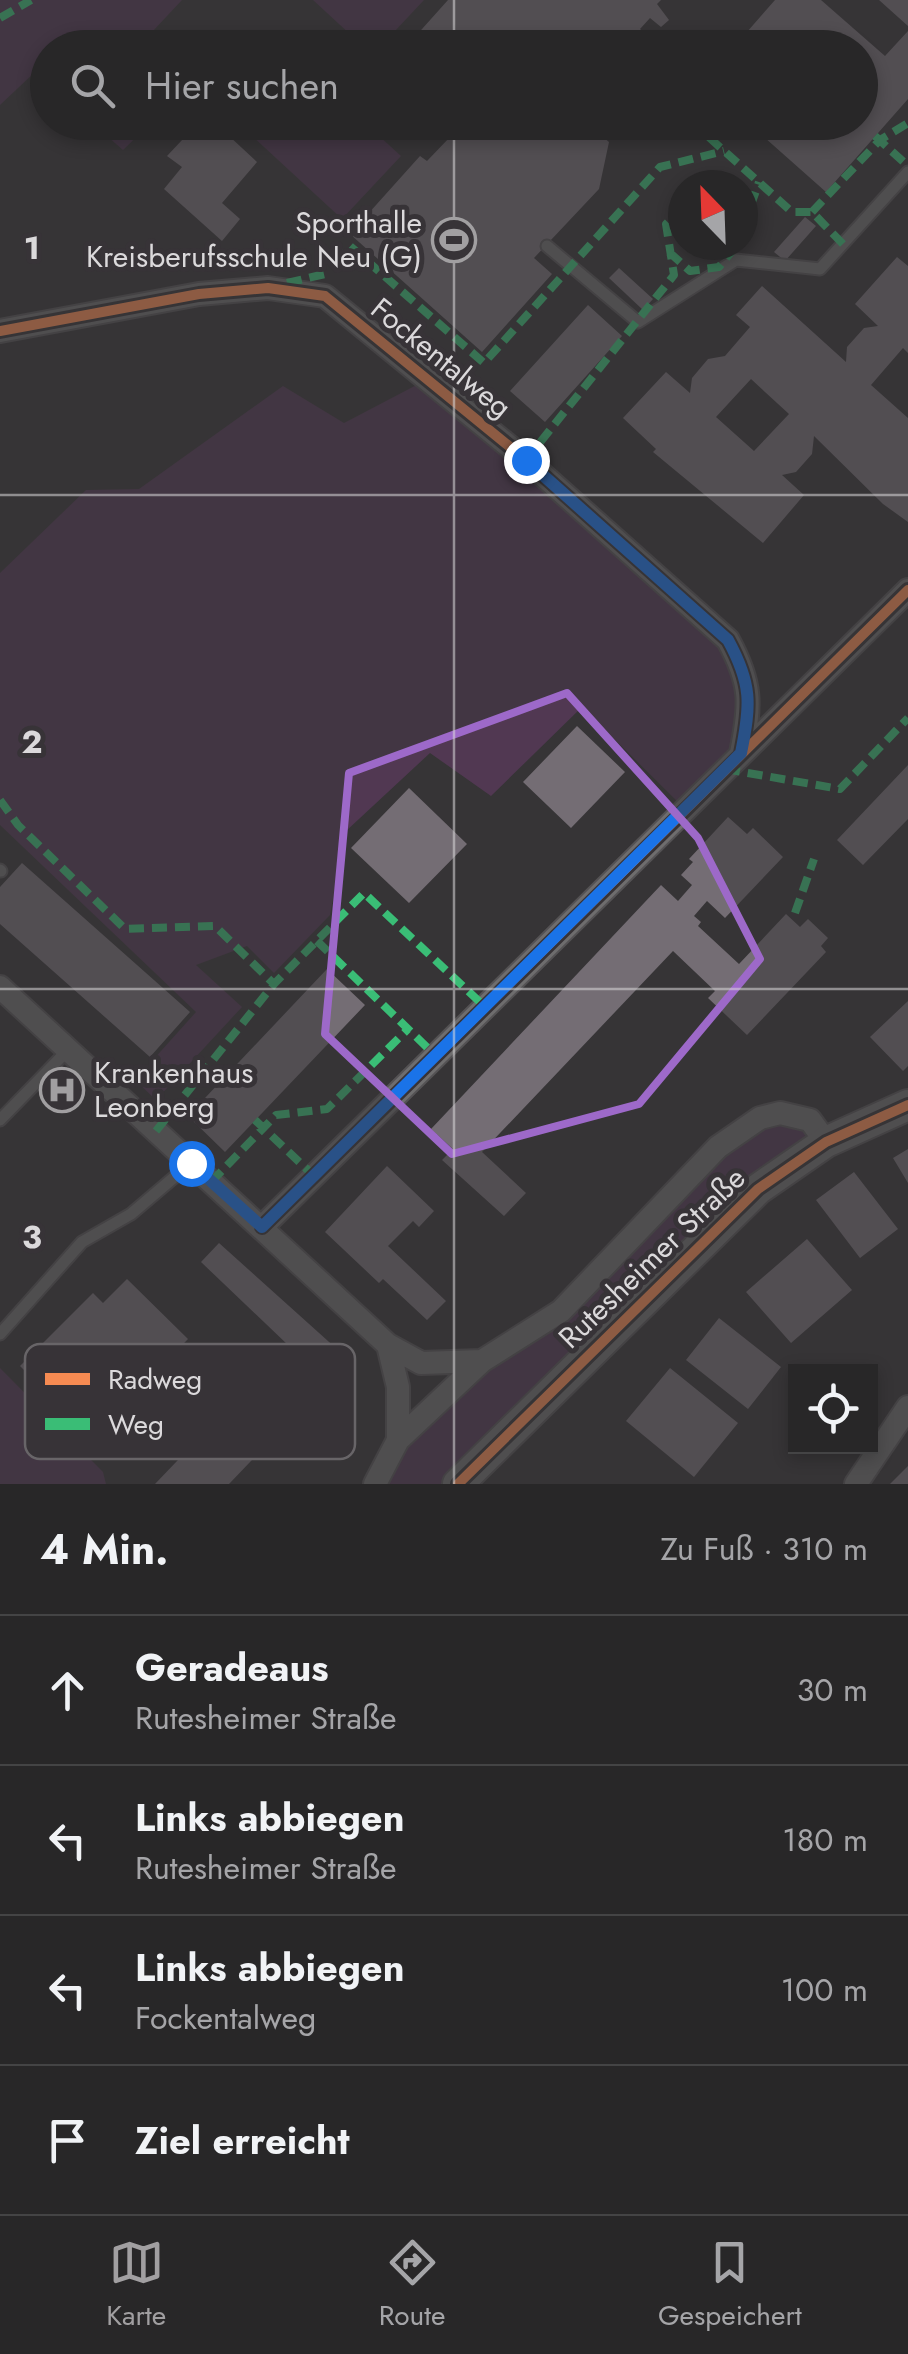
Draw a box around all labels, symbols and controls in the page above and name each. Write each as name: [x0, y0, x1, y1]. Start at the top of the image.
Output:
search box: [30, 30, 878, 140]
icon: search: [65, 58, 120, 113]
text: Hier suchen: [145, 58, 339, 113]
north arrow: [668, 170, 758, 260]
place label: Sporthalle Kreisberufsschule Neu (G): [86, 201, 422, 278]
sports icon: Sporthalle Kreisberufsschule Neu (G): [431, 217, 477, 263]
text: 1: [24, 225, 40, 271]
street label: Fockentalweg: [362, 287, 521, 428]
route end: [504, 438, 550, 484]
text: 2: [22, 719, 43, 765]
place label: Krankenhaus Leonberg: [94, 1051, 253, 1128]
hospital icon: Krankenhaus Leonberg: [39, 1067, 85, 1113]
route start: [169, 1141, 215, 1187]
street label: Rutesheimer Straße: [549, 1157, 755, 1358]
text: 3: [22, 1214, 42, 1260]
legend: [25, 1344, 355, 1459]
text: Radweg: [108, 1359, 202, 1400]
map controls: [788, 1364, 878, 1454]
button: locate: [788, 1364, 878, 1454]
text: Weg: [108, 1404, 164, 1445]
text: 4 Min.: [40, 1519, 169, 1580]
text: Zu Fuß · 310 m: [660, 1526, 868, 1572]
text: Geradeaus: [135, 1640, 329, 1695]
icon: ahead: [40, 1663, 95, 1718]
text: 30 m: [797, 1667, 868, 1713]
text: Rutesheimer Straße: [135, 1695, 397, 1741]
text: Links abbiegen: [135, 1790, 405, 1845]
icon: left: [40, 1813, 95, 1868]
text: 180 m: [782, 1817, 868, 1863]
text: Rutesheimer Straße: [135, 1845, 397, 1891]
text: Links abbiegen: [135, 1940, 405, 1995]
icon: left: [40, 1963, 95, 2018]
text: 100 m: [781, 1967, 868, 2013]
text: Fockentalweg: [135, 1995, 316, 2041]
icon: arrive: [40, 2113, 95, 2168]
text: Ziel erreicht: [135, 2113, 350, 2168]
tab: Karte: [106, 2235, 166, 2336]
tab: Route: [379, 2235, 445, 2336]
tab: Gespeichert: [658, 2235, 802, 2336]

